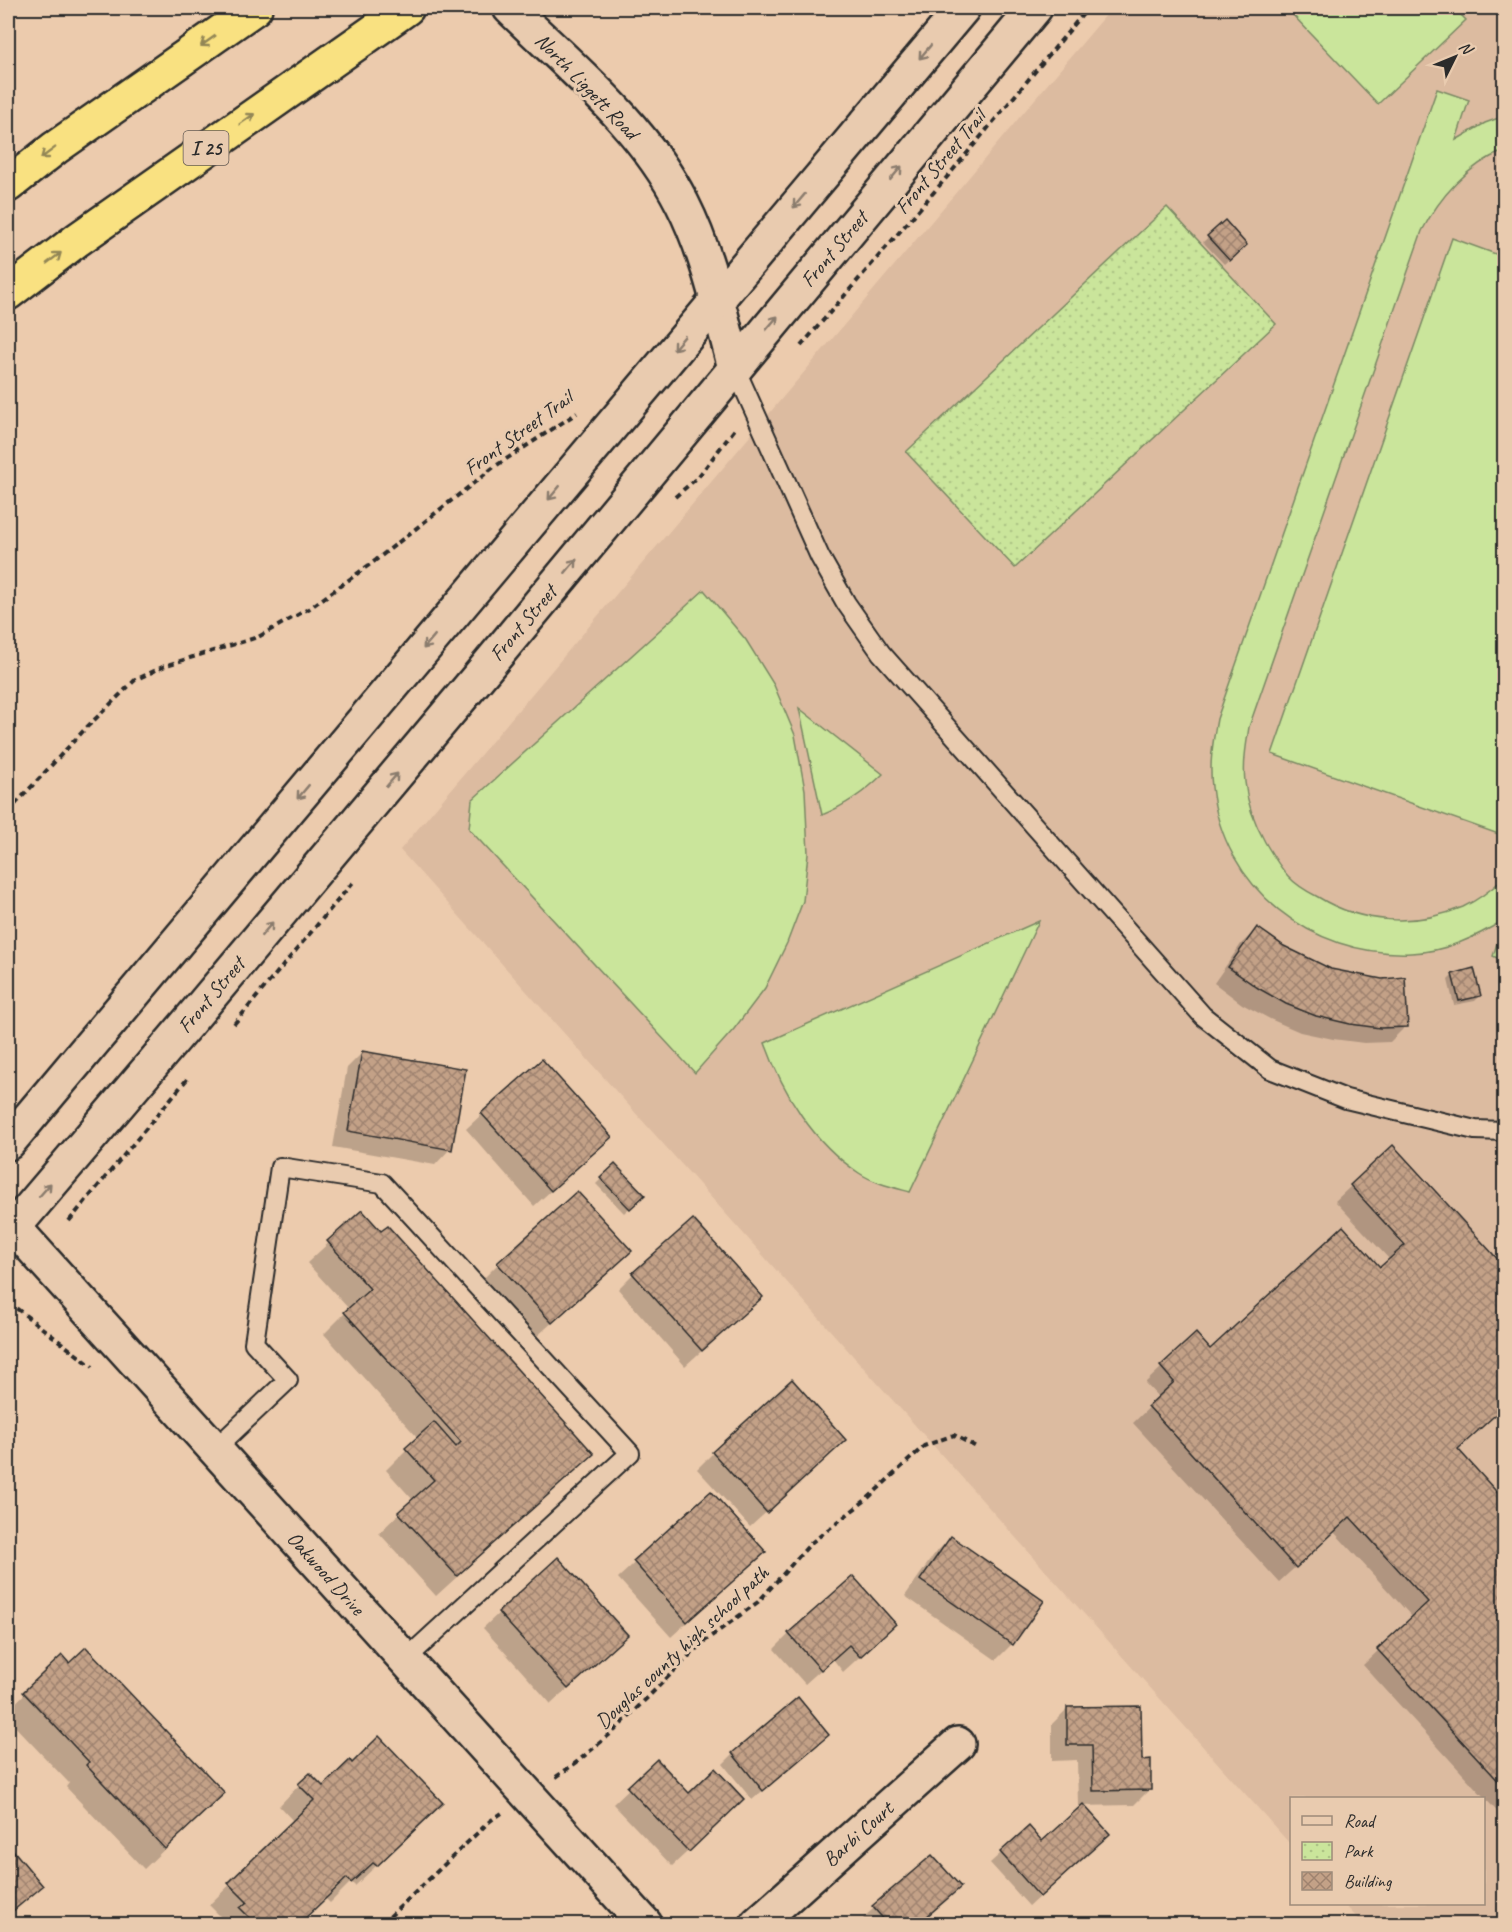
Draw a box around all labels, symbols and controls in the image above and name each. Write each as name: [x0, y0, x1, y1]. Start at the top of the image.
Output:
street label: North Liggett Road: [530, 27, 647, 147]
north arrow: [1425, 27, 1485, 87]
one-way arrow: [200, 35, 216, 47]
text: N: [1455, 37, 1478, 60]
one-way arrow: [918, 44, 932, 59]
street label: Front Street Trail: [889, 102, 993, 219]
one-way arrow: [238, 113, 254, 126]
road number: I 25: [184, 131, 228, 165]
one-way arrow: [41, 147, 57, 160]
one-way arrow: [890, 165, 903, 181]
one-way arrow: [792, 193, 806, 208]
street label: Front Street: [795, 203, 875, 292]
one-way arrow: [46, 251, 62, 264]
one-way arrow: [765, 316, 779, 331]
one-way arrow: [672, 335, 686, 350]
street label: Front Street Trail: [459, 383, 580, 481]
one-way arrow: [547, 485, 561, 500]
one-way arrow: [564, 558, 577, 574]
street label: Front Street: [484, 577, 564, 666]
one-way arrow: [422, 634, 436, 649]
one-way arrow: [385, 773, 399, 788]
one-way arrow: [297, 784, 310, 800]
one-way arrow: [260, 921, 273, 937]
street label: Front Street: [172, 949, 252, 1038]
one-way arrow: [39, 1182, 52, 1198]
street label: Oakwood Drive: [282, 1526, 371, 1621]
street label: Douglas county high school path: [590, 1559, 775, 1734]
street label: Barbi Court: [817, 1794, 900, 1872]
legend: [1290, 1797, 1485, 1905]
text: Road: [1344, 1810, 1377, 1832]
text: Park: [1344, 1840, 1374, 1862]
text: Building: [1344, 1870, 1393, 1892]

